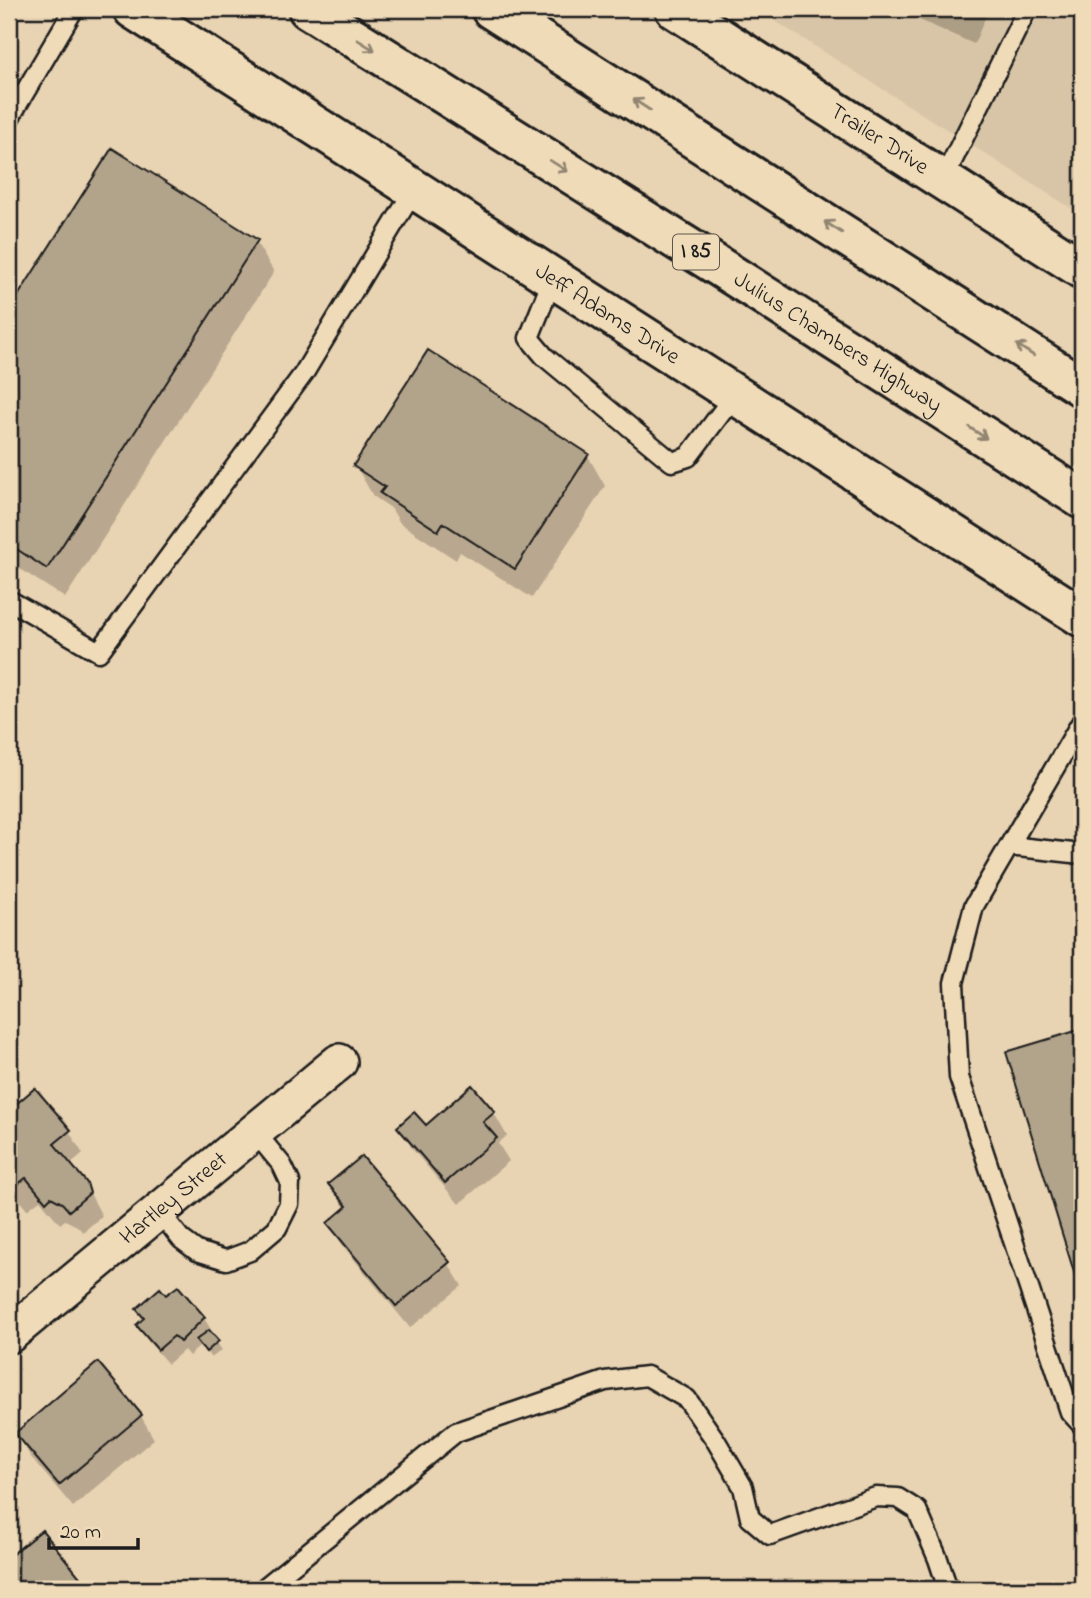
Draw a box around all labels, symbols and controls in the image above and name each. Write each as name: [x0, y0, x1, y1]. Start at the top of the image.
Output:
one-way arrow: [355, 39, 375, 53]
street label: Trailer Drive: [823, 95, 936, 184]
one-way arrow: [632, 97, 652, 111]
one-way arrow: [548, 159, 568, 173]
one-way arrow: [824, 220, 843, 235]
road number: I 85: [673, 234, 719, 270]
street label: Jeff Adams Drive: [528, 255, 687, 373]
street label: Julius Chambers Highway: [727, 263, 949, 423]
one-way arrow: [1015, 343, 1035, 357]
one-way arrow: [968, 425, 987, 440]
street label: Hartley Street: [113, 1144, 235, 1253]
scale bar: [49, 1507, 138, 1551]
text: 20 m: [60, 1518, 101, 1548]

